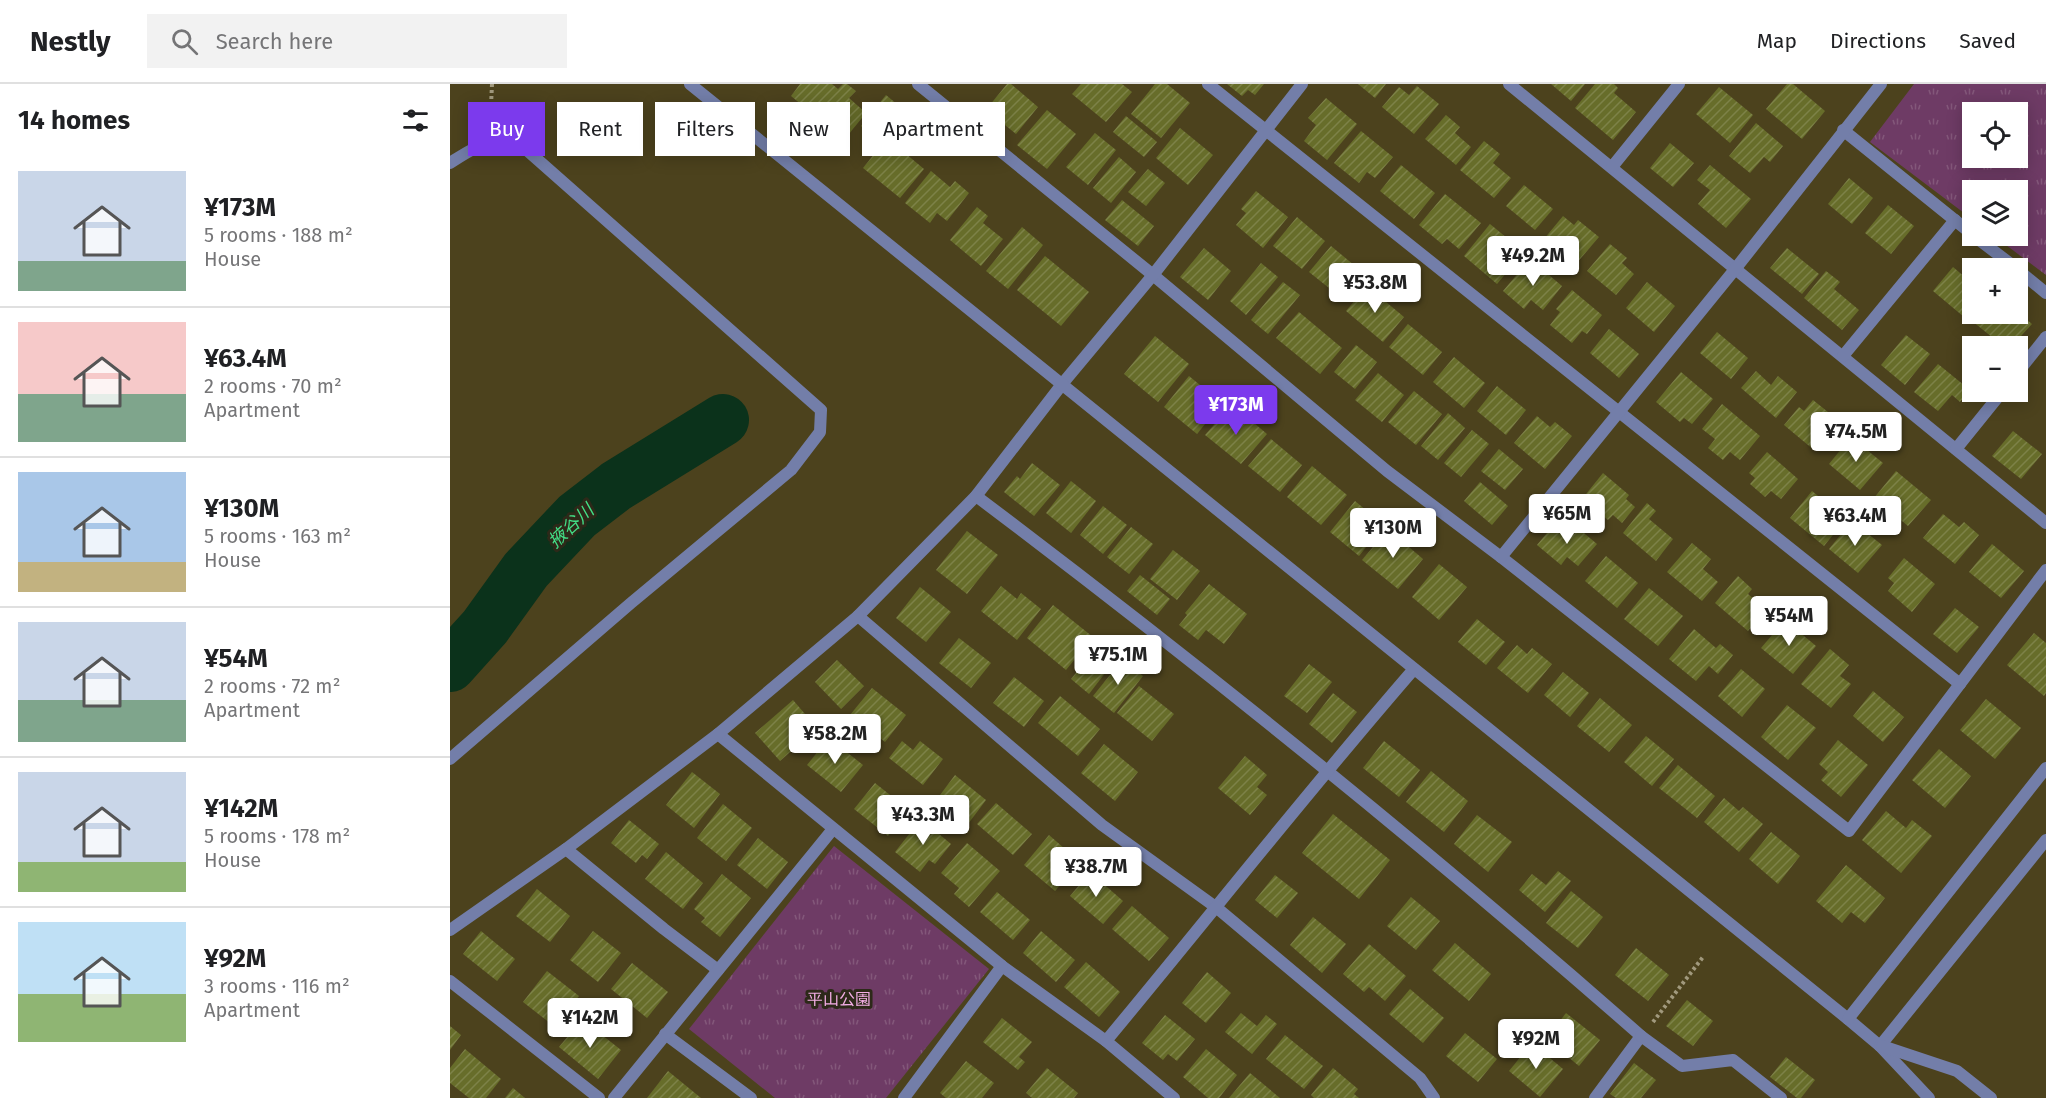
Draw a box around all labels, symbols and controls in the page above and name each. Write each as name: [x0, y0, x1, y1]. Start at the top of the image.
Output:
search box: [147, 14, 567, 68]
text: Nestly: [30, 25, 111, 58]
icon: search: [168, 25, 201, 58]
text: Search here: [216, 28, 333, 55]
text: Map: [1757, 28, 1797, 54]
text: Directions: [1830, 28, 1926, 54]
text: Saved: [1959, 28, 2016, 54]
chip: Buy: [468, 102, 545, 156]
chip: Rent: [557, 102, 643, 156]
chip: Filters: [655, 102, 755, 156]
chip: New: [767, 102, 850, 156]
chip: Apartment: [862, 102, 1005, 156]
map controls: [1962, 102, 2028, 402]
button: locate: [1962, 102, 2028, 168]
icon: filters: [399, 104, 432, 137]
text: 14 homes: [18, 105, 130, 136]
button: layers: [1962, 180, 2028, 246]
text: ¥173M: [204, 192, 276, 223]
icon: home: [66, 195, 138, 267]
text: 5 rooms · 188 m²: [204, 223, 353, 247]
pin: ¥49.2M: [1484, 236, 1582, 287]
text: ¥49.2M: [1501, 243, 1565, 267]
text: House: [204, 247, 261, 271]
button: +: [1962, 258, 2028, 324]
pin: ¥53.8M: [1326, 263, 1424, 314]
text: ¥53.8M: [1343, 270, 1407, 294]
button: −: [1962, 336, 2028, 402]
text: ¥63.4M: [204, 343, 287, 374]
icon: home: [66, 346, 138, 418]
text: 2 rooms · 70 m²: [204, 374, 342, 398]
pin: ¥173M: [1194, 385, 1278, 436]
text: ¥173M: [1208, 392, 1264, 416]
text: Apartment: [204, 398, 300, 422]
pin: ¥74.5M: [1807, 412, 1905, 463]
text: ¥74.5M: [1825, 419, 1887, 443]
text: ¥130M: [204, 493, 279, 524]
pin: ¥65M: [1531, 494, 1603, 545]
icon: home: [66, 496, 138, 568]
pin: ¥63.4M: [1806, 496, 1904, 547]
water label: 掖谷川: [544, 498, 600, 552]
text: ¥65M: [1543, 501, 1591, 525]
text: ¥63.4M: [1823, 503, 1887, 527]
pin: ¥130M: [1351, 508, 1435, 559]
text: ¥130M: [1364, 515, 1422, 539]
text: 5 rooms · 163 m²: [204, 524, 351, 548]
text: House: [204, 548, 261, 572]
pin: ¥54M: [1753, 596, 1825, 647]
text: ¥54M: [1765, 603, 1813, 627]
pin: ¥75.1M: [1069, 635, 1167, 686]
text: ¥75.1M: [1089, 642, 1148, 666]
text: ¥54M: [204, 643, 268, 674]
icon: home: [66, 646, 138, 718]
text: 2 rooms · 72 m²: [204, 674, 340, 698]
text: Apartment: [204, 698, 300, 722]
pin: ¥58.2M: [786, 714, 884, 765]
text: ¥58.2M: [803, 721, 867, 745]
text: ¥142M: [204, 793, 278, 824]
pin: ¥43.3M: [874, 795, 972, 846]
icon: home: [66, 796, 138, 868]
text: ¥43.3M: [891, 802, 955, 826]
text: 5 rooms · 178 m²: [204, 824, 350, 848]
pin: ¥38.7M: [1047, 847, 1145, 898]
text: House: [204, 848, 261, 872]
text: ¥38.7M: [1065, 854, 1127, 878]
text: ¥92M: [204, 943, 266, 974]
icon: home: [66, 946, 138, 1018]
text: 3 rooms · 116 m²: [204, 974, 350, 998]
park label: 平山公園: [807, 990, 871, 1009]
text: Apartment: [204, 998, 300, 1022]
pin: ¥142M: [548, 998, 632, 1049]
text: ¥142M: [562, 1005, 619, 1029]
pin: ¥92M: [1500, 1019, 1572, 1070]
text: ¥92M: [1512, 1026, 1560, 1050]

